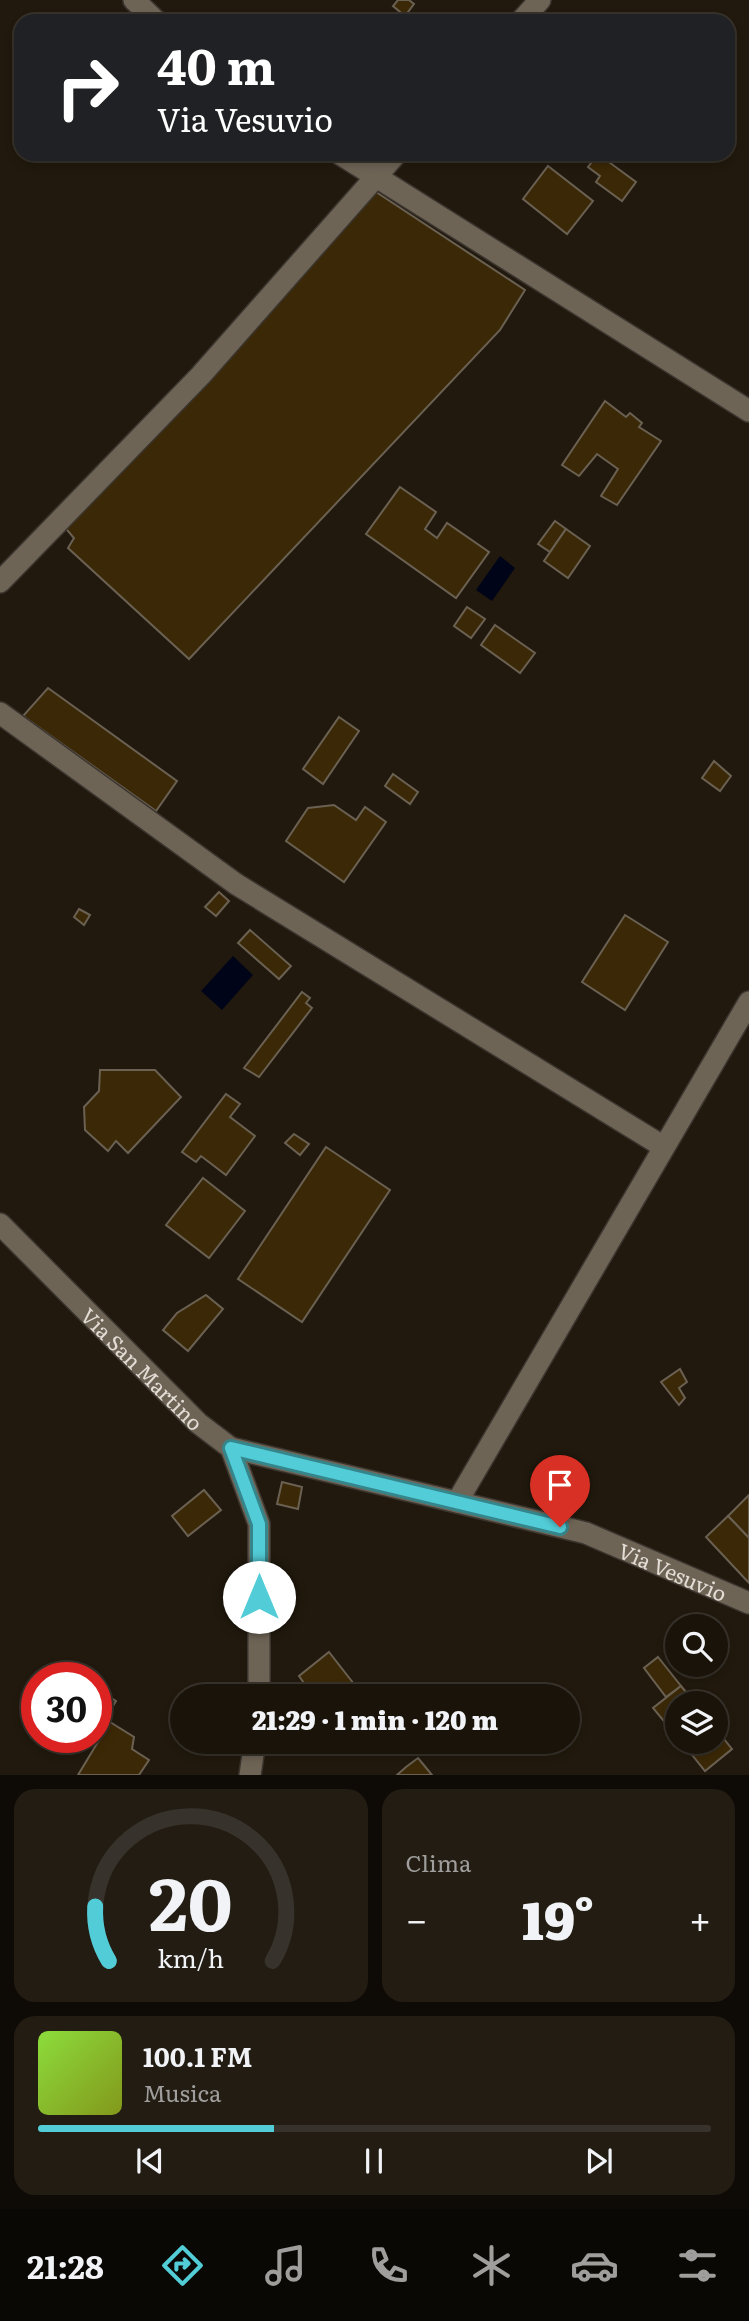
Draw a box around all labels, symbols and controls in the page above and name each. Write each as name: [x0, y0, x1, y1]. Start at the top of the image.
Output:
text: 40 m: [157, 27, 275, 100]
icon: right: [42, 42, 133, 133]
text: Via Vesuvio: [157, 94, 333, 142]
street label: Via San Martino: [75, 1299, 212, 1436]
pin: [530, 1455, 590, 1527]
icon: arrive: [541, 1466, 579, 1504]
street label: Via Vesuvio: [614, 1533, 732, 1608]
position arrow: [222, 1560, 296, 1634]
map controls: [665, 1614, 728, 1754]
button: search: [665, 1614, 728, 1677]
speed limit sign: 30: [21, 1662, 112, 1753]
button: layers: [665, 1691, 728, 1754]
text: 21:29 · 1 min · 120 m: [252, 1699, 498, 1738]
text: Clima: [406, 1845, 471, 1879]
text: 20: [149, 1846, 233, 1954]
text: 19°: [522, 1879, 594, 1956]
text: −: [406, 1889, 428, 1946]
text: +: [689, 1889, 711, 1946]
text: km/h: [157, 1939, 224, 1976]
text: 100.1 FM: [143, 2036, 252, 2075]
text: Musica: [143, 2075, 221, 2109]
icon: previous: [131, 2142, 169, 2180]
icon: pause: [355, 2142, 393, 2180]
icon: next: [580, 2142, 618, 2180]
text: 21:28: [27, 2241, 104, 2289]
icon: directions: [158, 2241, 207, 2290]
icon: music: [261, 2241, 310, 2290]
icon: phone: [364, 2241, 413, 2290]
icon: climate: [467, 2241, 516, 2290]
icon: car: [570, 2241, 619, 2290]
icon: filters: [673, 2241, 722, 2290]

